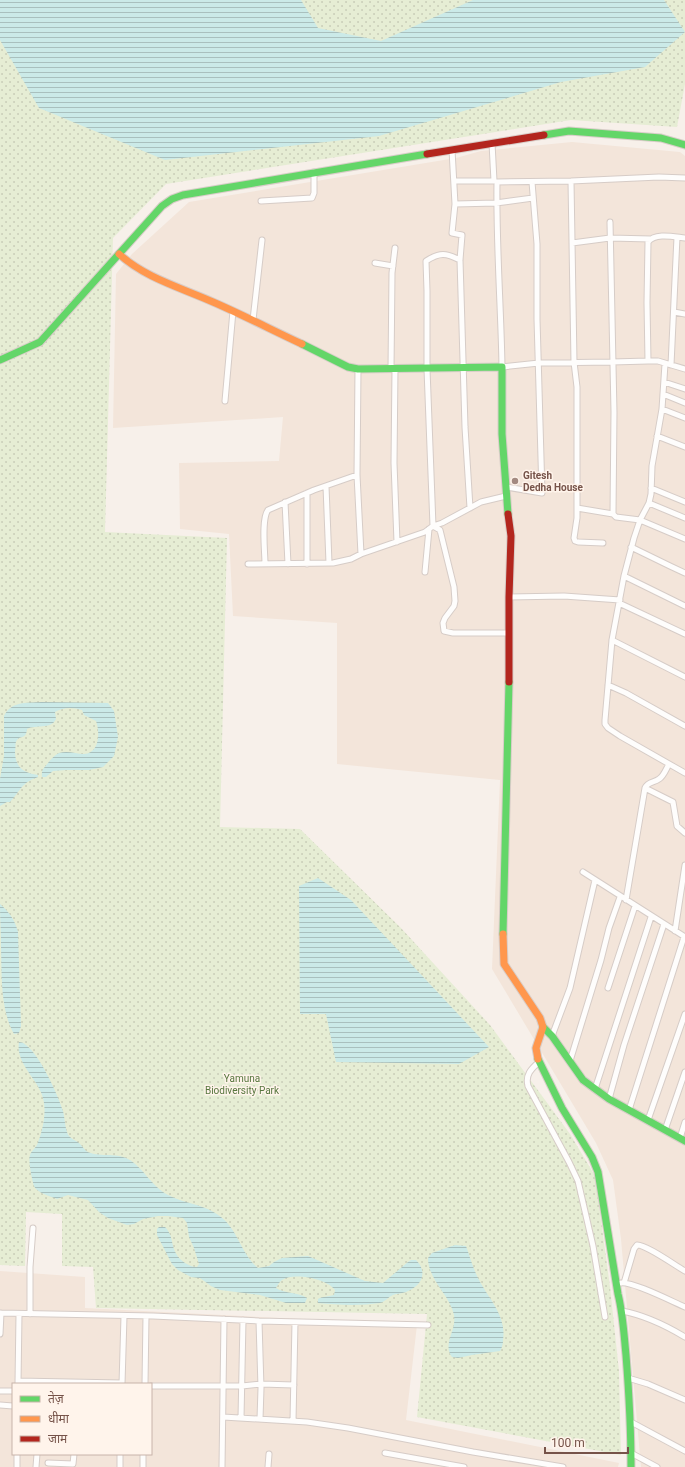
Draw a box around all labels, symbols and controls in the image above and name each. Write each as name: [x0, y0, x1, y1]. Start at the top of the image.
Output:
place label: Gitesh Dedha House: [523, 470, 583, 493]
marker: Gitesh Dedha House: [510, 476, 520, 486]
park label: Yamuna Biodiversity Park: [205, 1073, 280, 1096]
legend: [12, 1383, 152, 1455]
text: तेज़: [48, 1391, 65, 1406]
text: धीमा: [48, 1411, 70, 1426]
scale bar: [545, 1429, 628, 1455]
text: जाम: [48, 1432, 68, 1446]
text: 100 m: [551, 1436, 585, 1450]

